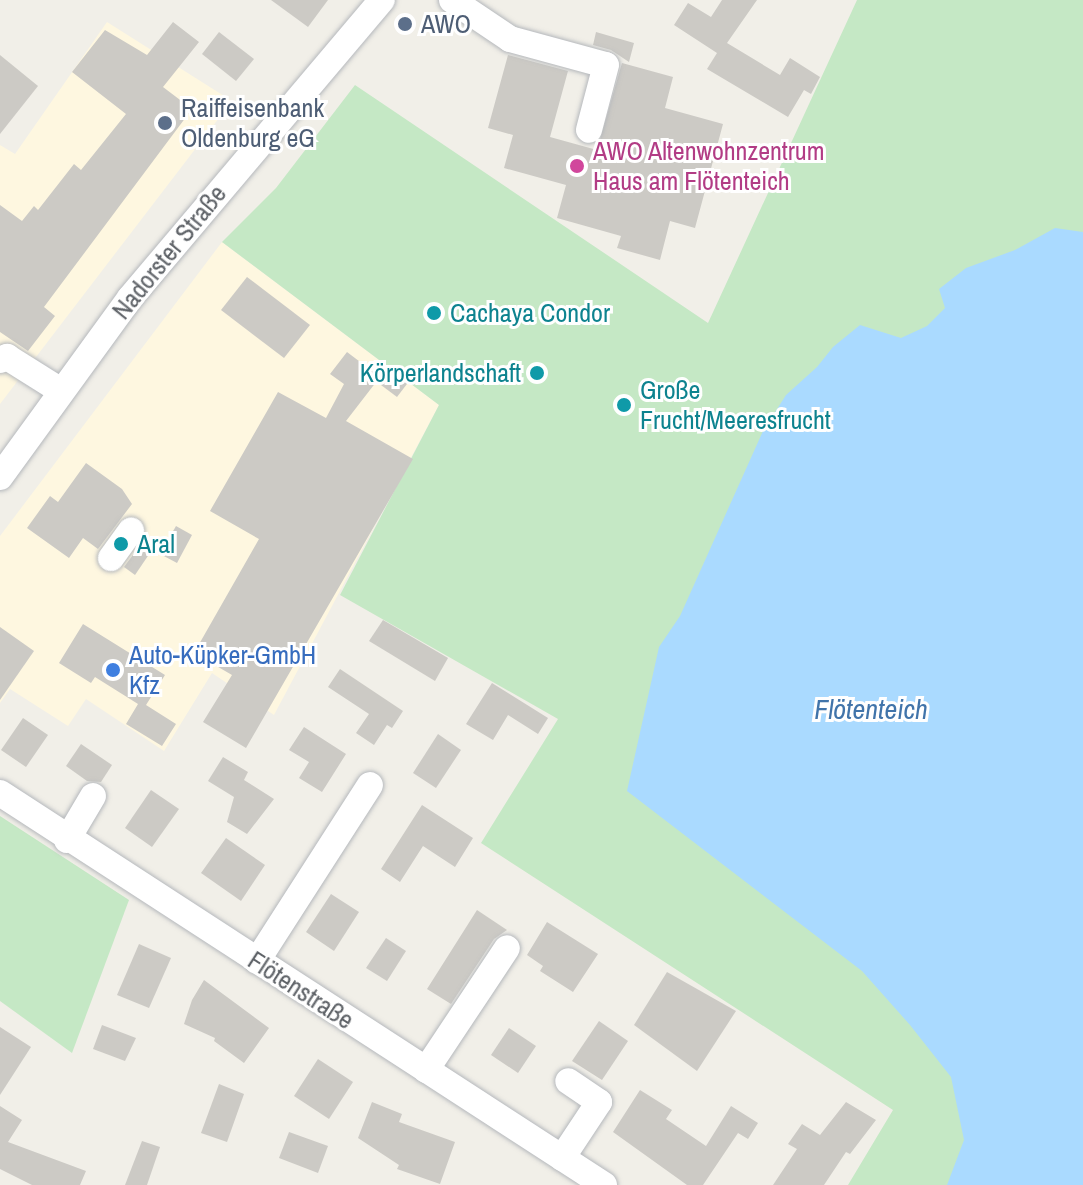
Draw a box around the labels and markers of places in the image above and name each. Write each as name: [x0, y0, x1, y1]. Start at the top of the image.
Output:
place label: AWO: [421, 8, 471, 40]
marker: AWO: [396, 15, 414, 33]
place label: Raiffeisenbank Oldenburg eG: [181, 92, 324, 154]
marker: Raiffeisenbank Oldenburg eG: [156, 114, 174, 132]
place label: AWO Altenwohnzentrum Haus am Flötenteich: [593, 135, 826, 196]
marker: AWO Altenwohnzentrum Haus am Flötenteich: [568, 157, 586, 175]
place label: Cachaya Condor: [450, 297, 610, 329]
marker: Cachaya Condor: [425, 304, 443, 322]
place label: Körperlandschaft: [360, 357, 521, 389]
marker: Körperlandschaft: [528, 364, 546, 382]
place label: Große Frucht/Meeresfrucht: [640, 374, 831, 436]
marker: Große Frucht/Meeresfrucht: [615, 396, 633, 414]
place label: Aral: [137, 528, 175, 560]
marker: Aral: [112, 535, 130, 553]
place label: Auto-Küpker-GmbH Kfz: [129, 639, 316, 700]
marker: Auto-Küpker-GmbH Kfz: [104, 661, 122, 679]

